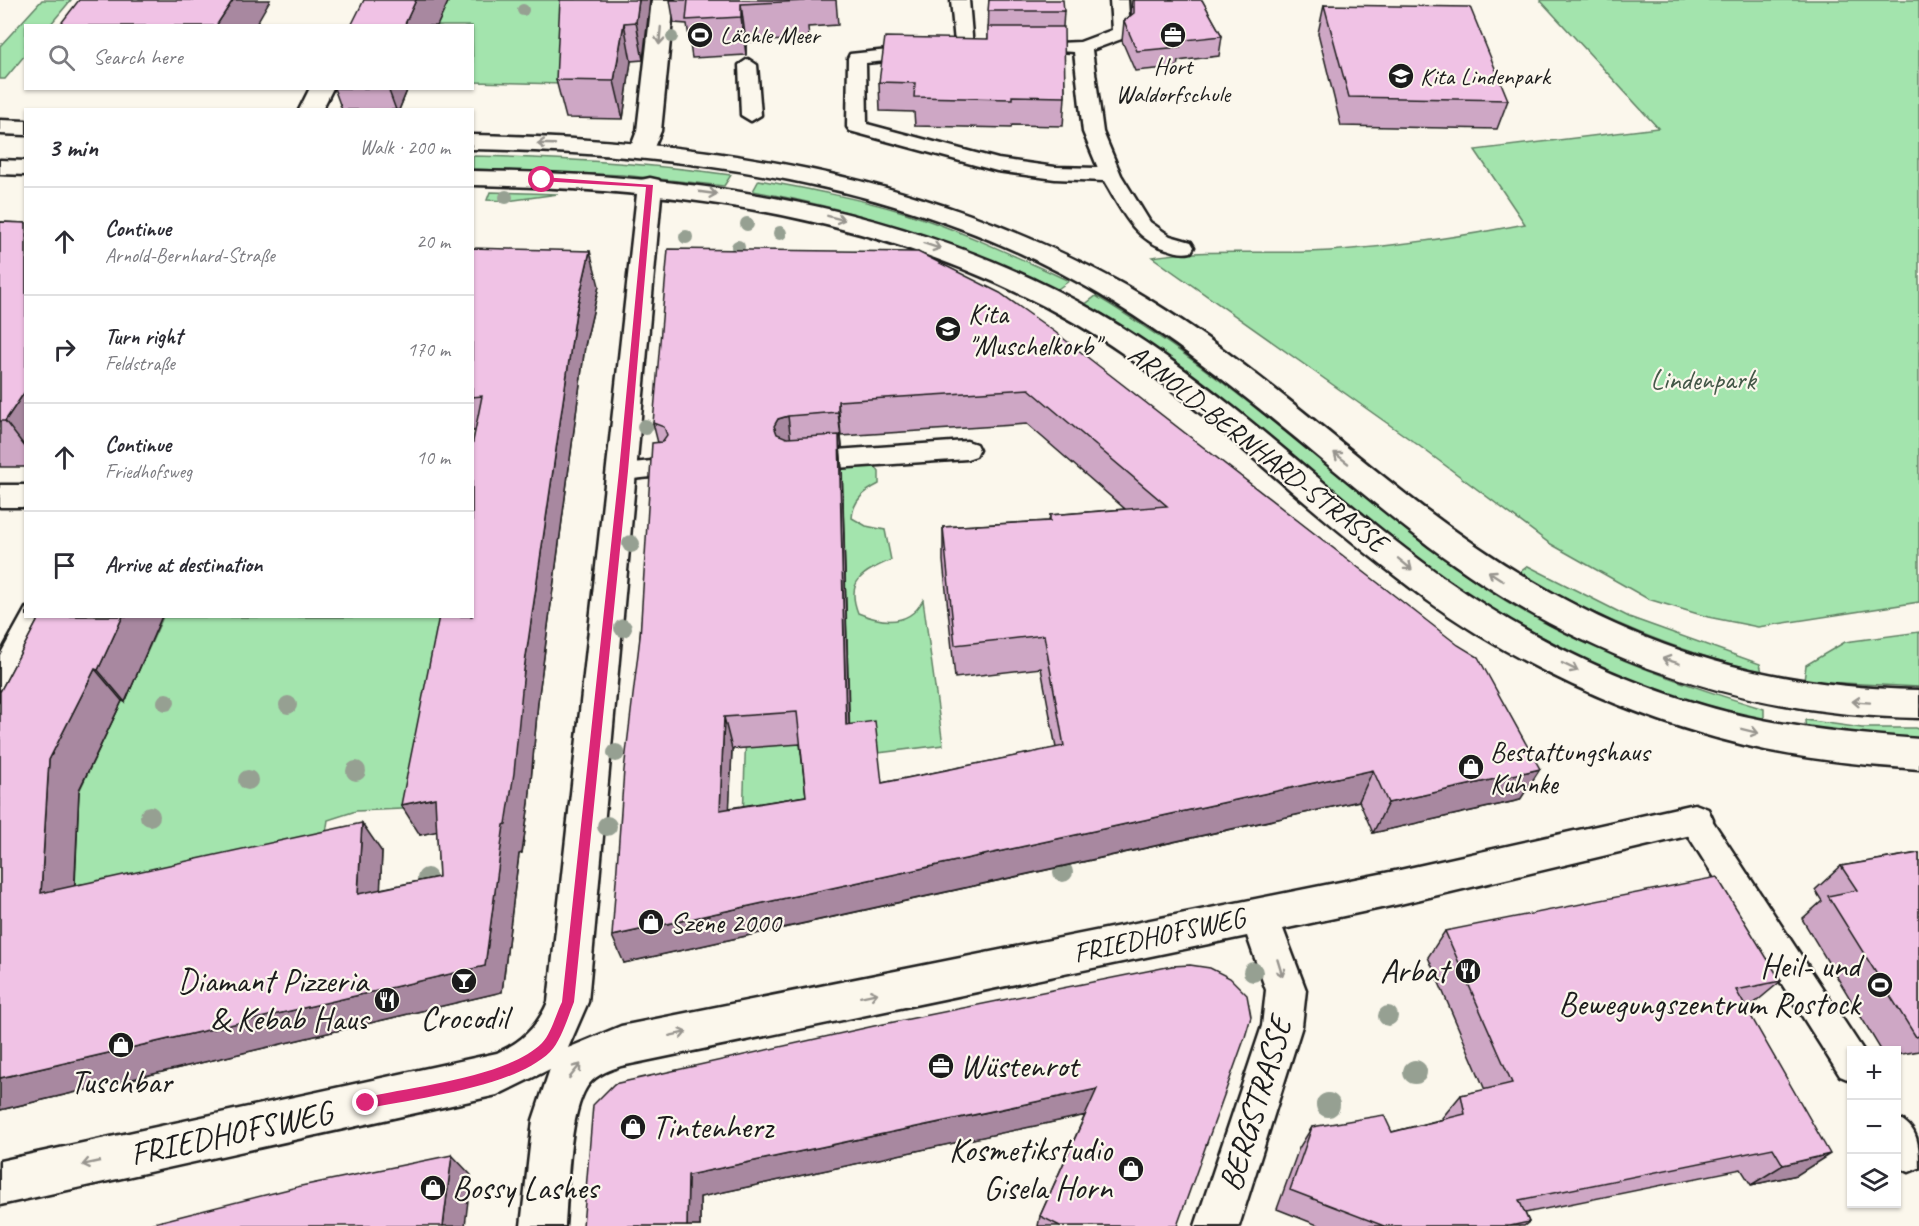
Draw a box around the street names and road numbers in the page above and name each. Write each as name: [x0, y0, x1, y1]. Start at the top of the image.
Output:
street label: ARNOLD-BERNHARD-STRASSE: [1122, 336, 1397, 562]
street label: FRIEDHOFSWEG: [1070, 899, 1251, 970]
street label: BERGSTRASSE: [1209, 1008, 1302, 1196]
street label: FRIEDHOFSWEG: [126, 1090, 339, 1175]

